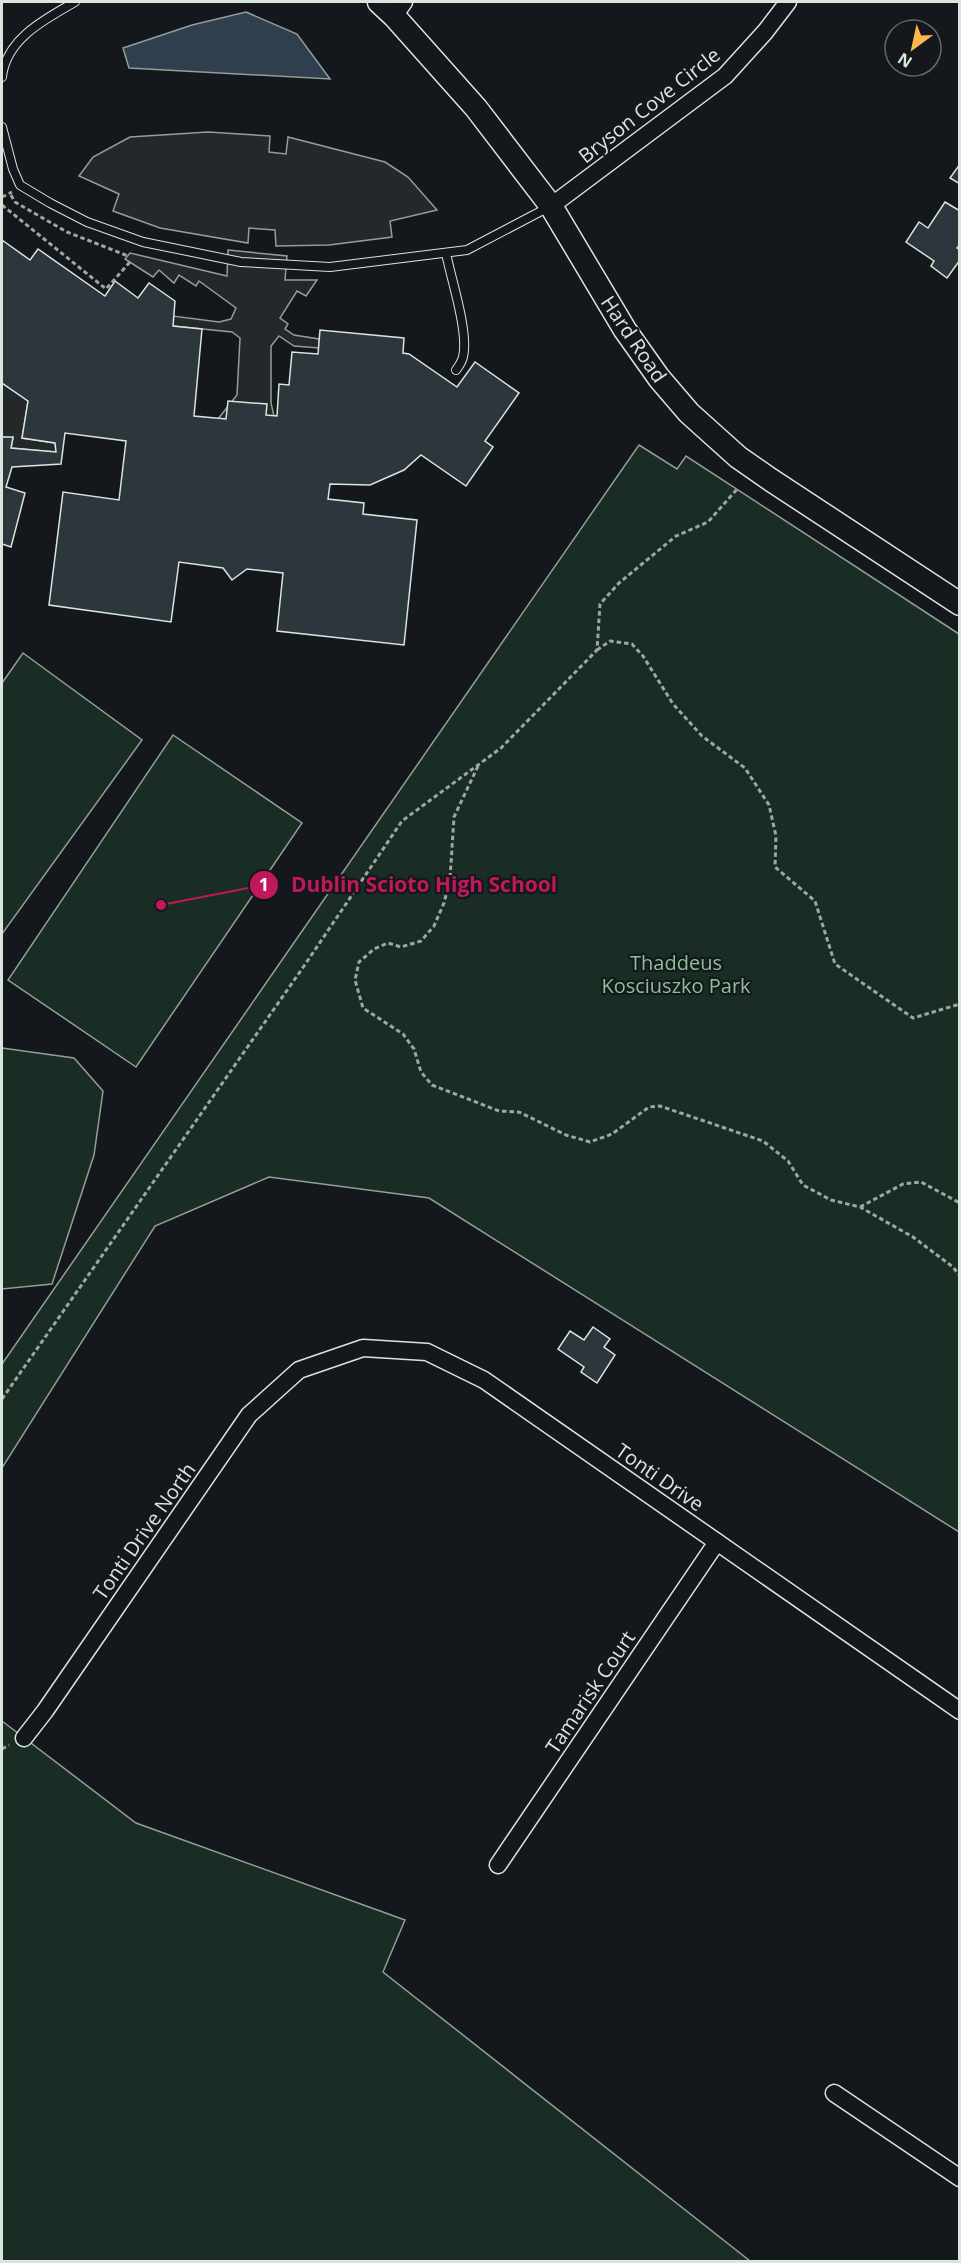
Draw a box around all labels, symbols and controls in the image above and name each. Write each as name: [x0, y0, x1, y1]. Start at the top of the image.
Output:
north arrow: [883, 18, 943, 78]
street label: Bryson Cove Circle: [573, 41, 725, 169]
text: N: [893, 48, 916, 73]
street label: Hard Road: [595, 290, 673, 388]
callout: Dublin Scioto High School: [249, 866, 569, 905]
text: Dublin Scioto High School: [291, 870, 557, 898]
text: 1: [259, 872, 269, 896]
park label: Thaddeus Kosciuszko Park: [601, 949, 751, 999]
street label: Tonti Drive: [611, 1437, 709, 1517]
street label: Tonti Drive North: [87, 1457, 201, 1605]
street label: Tamarisk Court: [539, 1625, 641, 1759]

